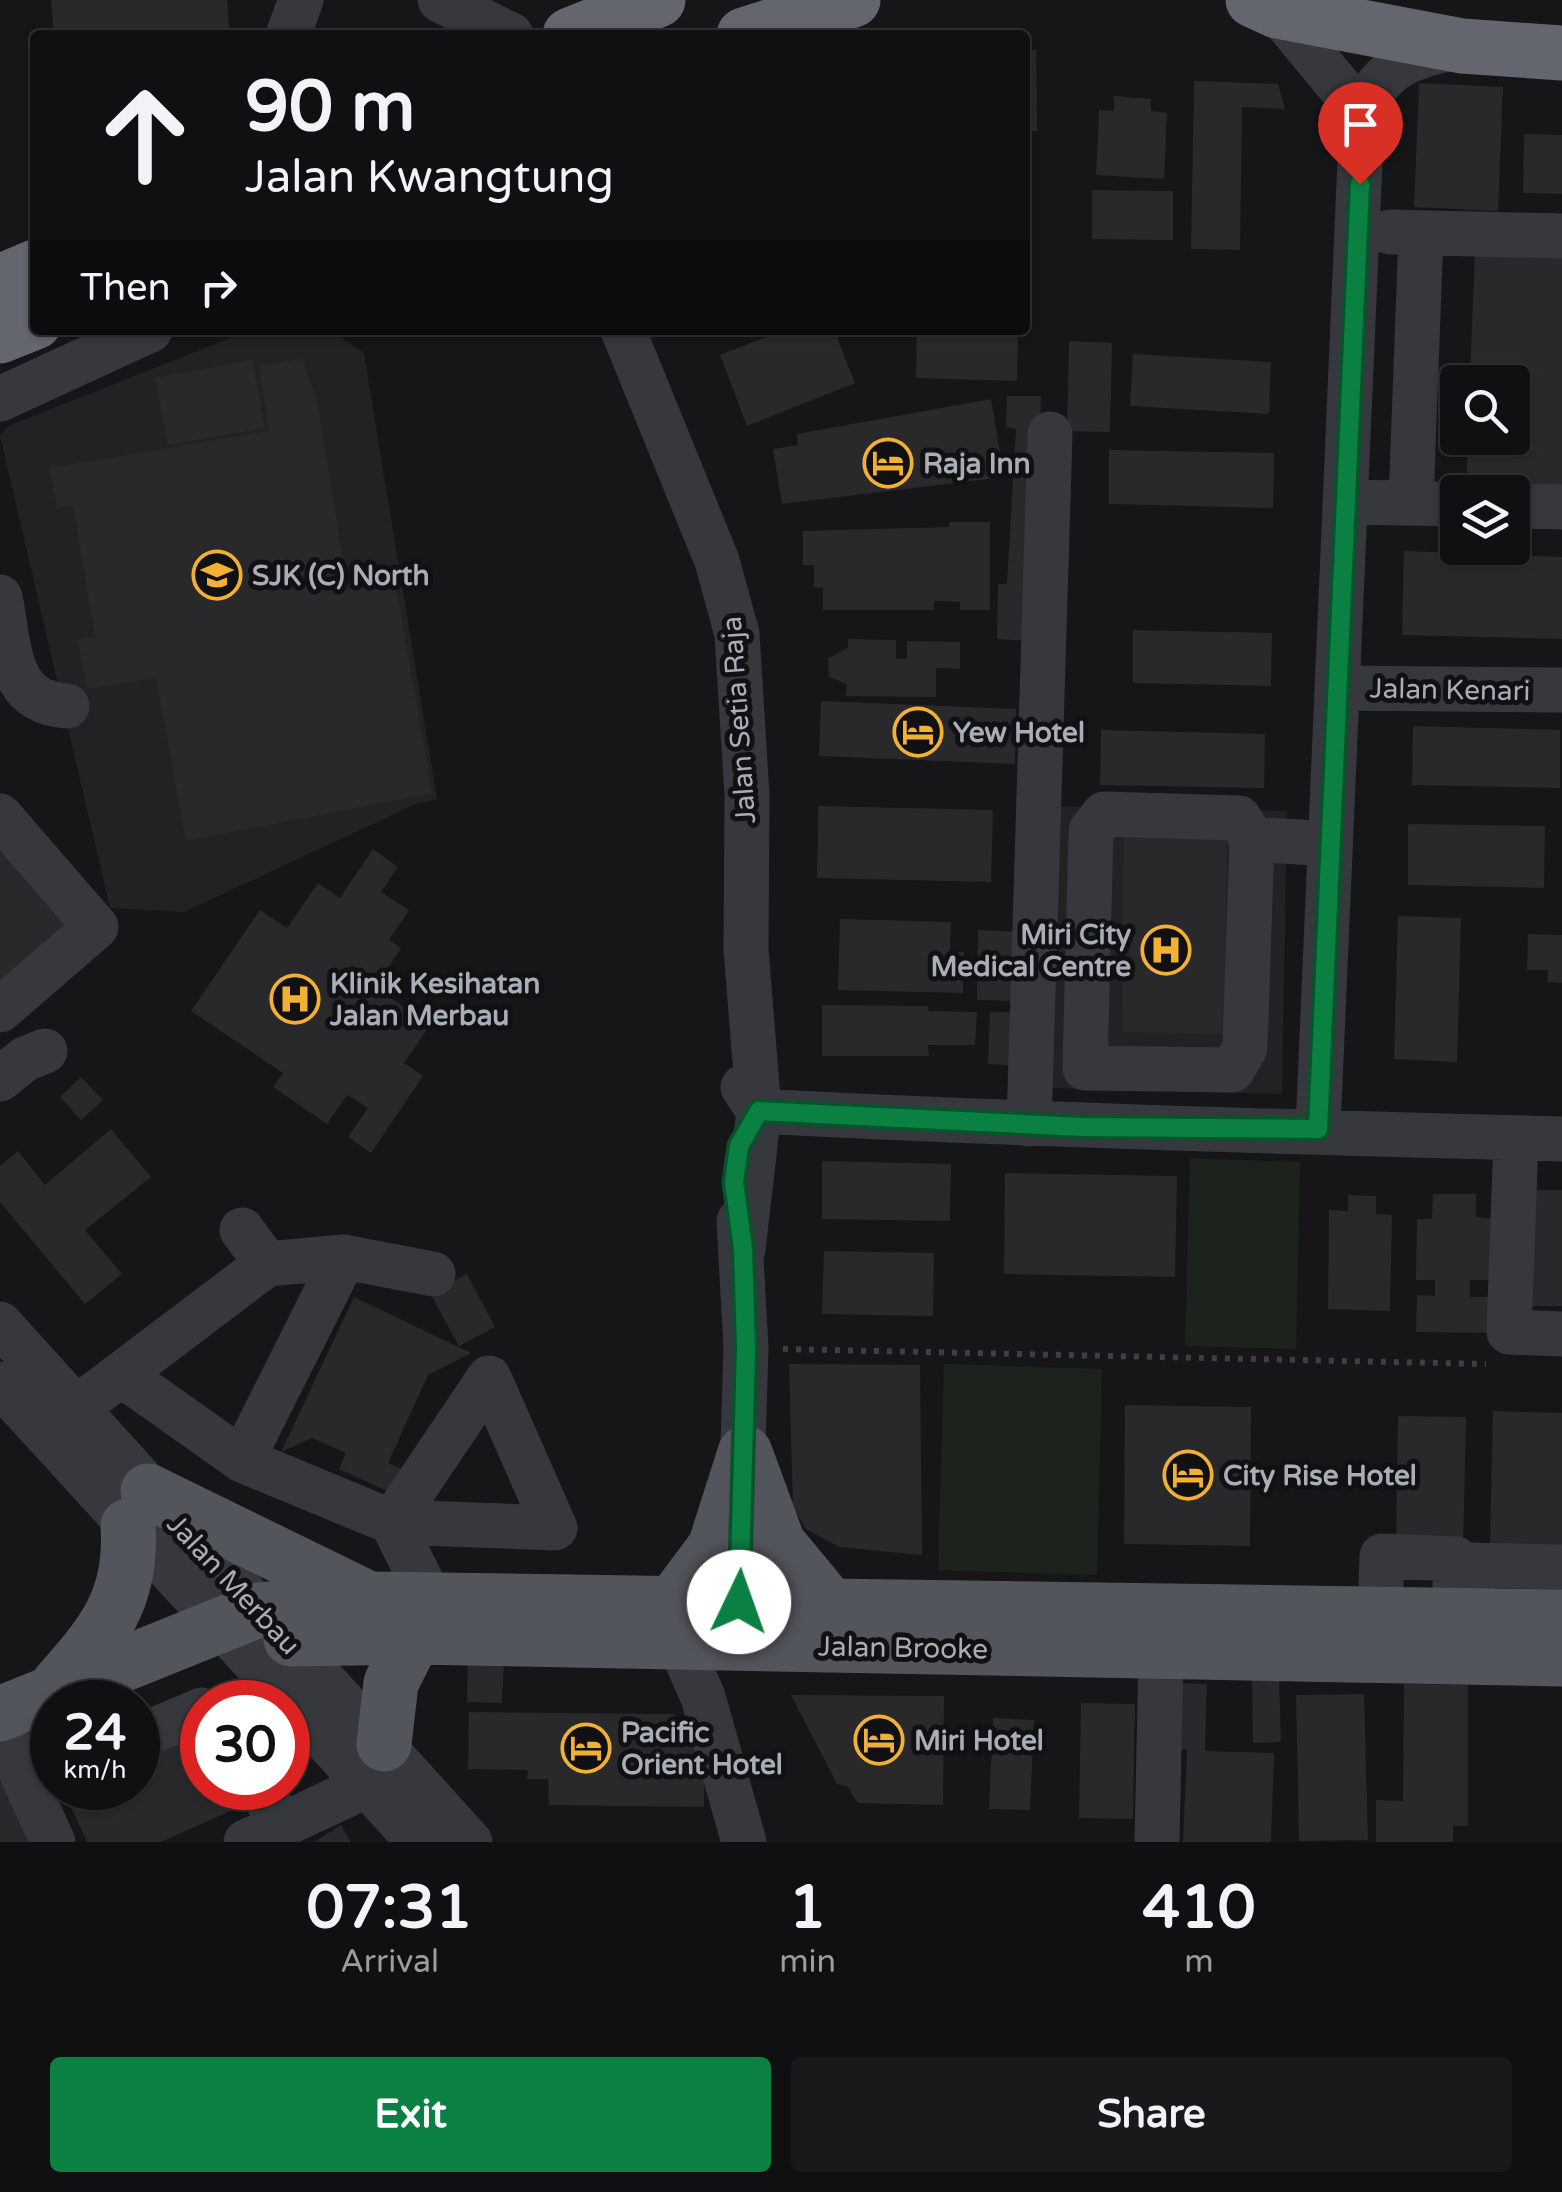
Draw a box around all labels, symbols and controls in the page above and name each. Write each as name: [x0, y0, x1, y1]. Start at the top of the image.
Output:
text: 90 m: [245, 66, 415, 150]
icon: ahead: [80, 70, 210, 200]
pin: [1318, 82, 1403, 185]
icon: arrive: [1333, 97, 1388, 152]
text: Jalan Kwangtung: [245, 151, 614, 205]
icon: right: [191, 260, 246, 315]
text: Then: [80, 265, 171, 311]
map controls: [1440, 365, 1530, 565]
button: search: [1440, 365, 1530, 455]
hotel icon: Raja Inn: [862, 437, 914, 489]
place label: Raja Inn: [923, 447, 1031, 481]
button: layers: [1440, 475, 1530, 565]
school or university icon: SJK (C) North: [191, 549, 243, 601]
place label: SJK (C) North: [252, 559, 430, 593]
street label: Jalan Setia Raja: [715, 615, 763, 825]
street label: Jalan Kenari: [1369, 672, 1531, 708]
hotel icon: Yew Hotel: [892, 706, 944, 758]
place label: Yew Hotel: [953, 716, 1085, 750]
place label: Miri City Medical Centre: [931, 918, 1131, 984]
hospital icon: Miri City Medical Centre: [1140, 924, 1192, 976]
place label: Klinik Kesihatan Jalan Merbau: [329, 967, 540, 1033]
hospital icon: Klinik Kesihatan Jalan Merbau: [269, 973, 321, 1025]
hotel icon: City Rise Hotel: [1162, 1449, 1214, 1501]
place label: City Rise Hotel: [1223, 1459, 1417, 1493]
street label: Jalan Merbau: [160, 1507, 307, 1662]
position arrow: [687, 1550, 791, 1654]
street label: Jalan Brooke: [818, 1630, 988, 1666]
speed limit sign: 30: [180, 1680, 310, 1810]
text: 24: [64, 1703, 126, 1763]
hotel icon: Miri Hotel: [853, 1714, 905, 1766]
place label: Pacific Orient Hotel: [621, 1716, 783, 1782]
hotel icon: Pacific Orient Hotel: [560, 1722, 612, 1774]
place label: Miri Hotel: [914, 1724, 1044, 1758]
text: km/h: [64, 1755, 126, 1785]
text: 07:31: [306, 1872, 473, 1944]
text: 1: [789, 1872, 826, 1944]
text: 410: [1142, 1872, 1256, 1944]
text: Arrival: [340, 1943, 439, 1981]
text: min: [779, 1943, 836, 1981]
text: m: [1184, 1943, 1214, 1981]
button: Exit: [50, 2057, 771, 2172]
button: Share: [791, 2057, 1512, 2172]

